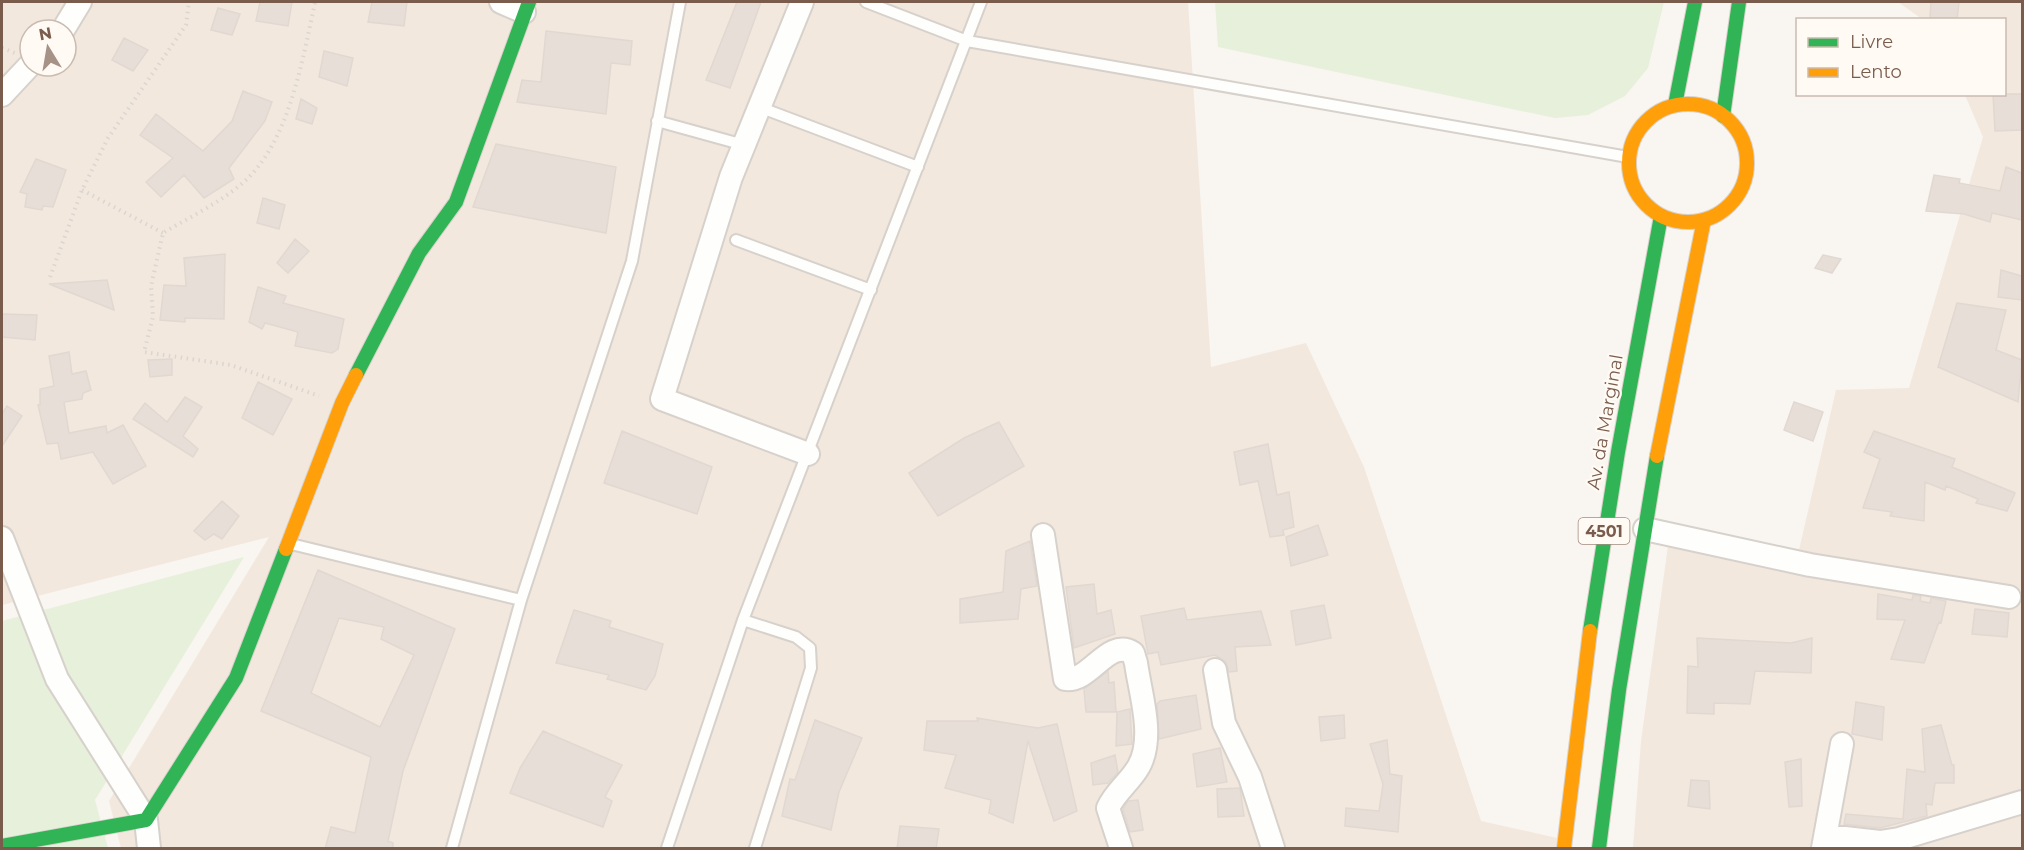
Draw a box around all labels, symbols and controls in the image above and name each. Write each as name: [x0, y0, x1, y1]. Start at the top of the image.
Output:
north arrow: [18, 18, 78, 78]
legend: [1796, 18, 2006, 96]
text: N: [37, 23, 53, 44]
text: Livre: [1850, 31, 1893, 53]
text: Lento: [1850, 61, 1902, 83]
street label: Av. da Marginal: [1582, 352, 1628, 492]
road number: 4501: [1578, 518, 1630, 544]

